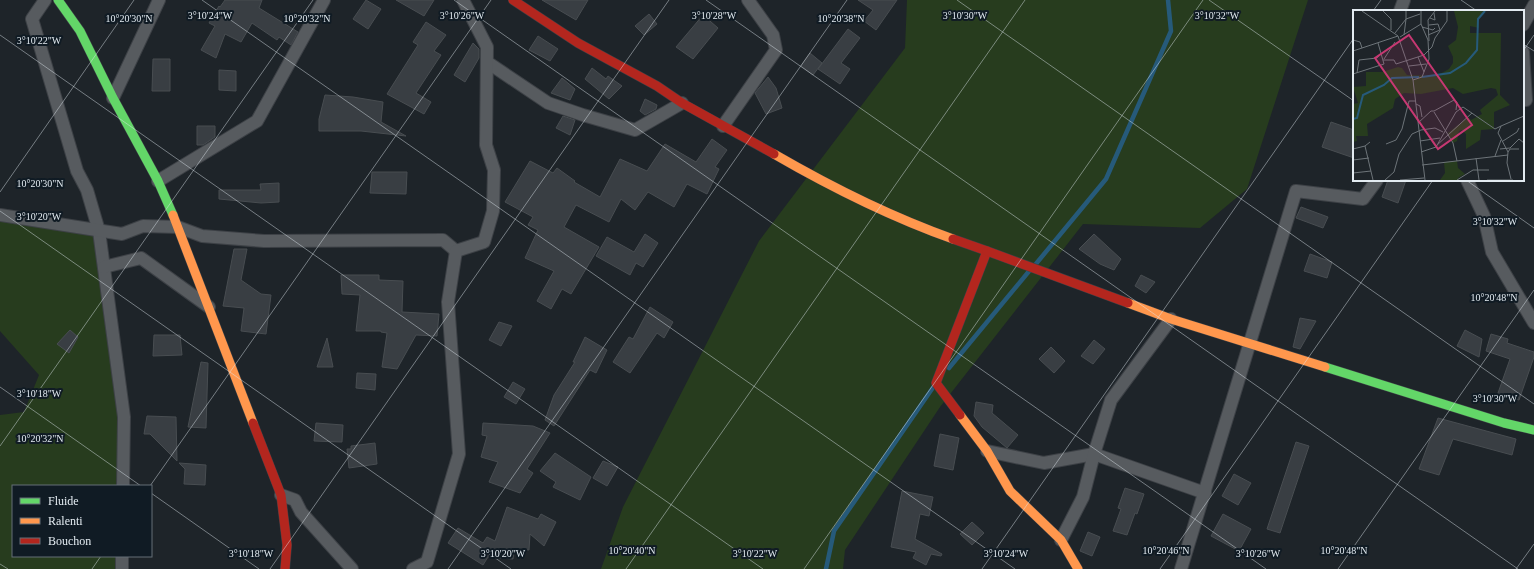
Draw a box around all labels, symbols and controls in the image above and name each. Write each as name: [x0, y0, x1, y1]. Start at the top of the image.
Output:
text: 3°10'24"W: [188, 10, 233, 21]
text: 3°10'26"W: [440, 10, 485, 21]
text: 3°10'28"W: [692, 10, 737, 21]
text: 3°10'30"W: [943, 10, 988, 21]
text: 3°10'32"W: [1195, 10, 1240, 21]
inset map: [1353, 10, 1524, 181]
text: 10°20'30"N: [105, 13, 153, 24]
text: 10°20'32"N: [283, 13, 331, 24]
text: 10°20'38"N: [817, 13, 865, 24]
text: 3°10'22"W: [17, 35, 62, 46]
text: 10°20'30"N: [16, 178, 64, 189]
text: 3°10'20"W: [17, 211, 62, 222]
text: 3°10'32"W: [1473, 216, 1518, 227]
text: 10°20'48"N: [1470, 292, 1518, 303]
text: 3°10'18"W: [17, 388, 62, 399]
text: 3°10'30"W: [1473, 393, 1518, 404]
text: 10°20'32"N: [16, 433, 64, 444]
legend: [12, 485, 152, 557]
text: Fluide: [48, 494, 79, 508]
text: Ralenti: [48, 514, 83, 528]
text: Bouchon: [48, 534, 91, 548]
text: 10°20'40"N: [608, 545, 656, 556]
text: 10°20'46"N: [1142, 545, 1190, 556]
text: 10°20'48"N: [1320, 545, 1368, 556]
text: 3°10'18"W: [229, 548, 274, 559]
text: 3°10'20"W: [481, 548, 526, 559]
text: 3°10'22"W: [733, 548, 778, 559]
text: 3°10'24"W: [984, 548, 1029, 559]
text: 3°10'26"W: [1236, 548, 1281, 559]

